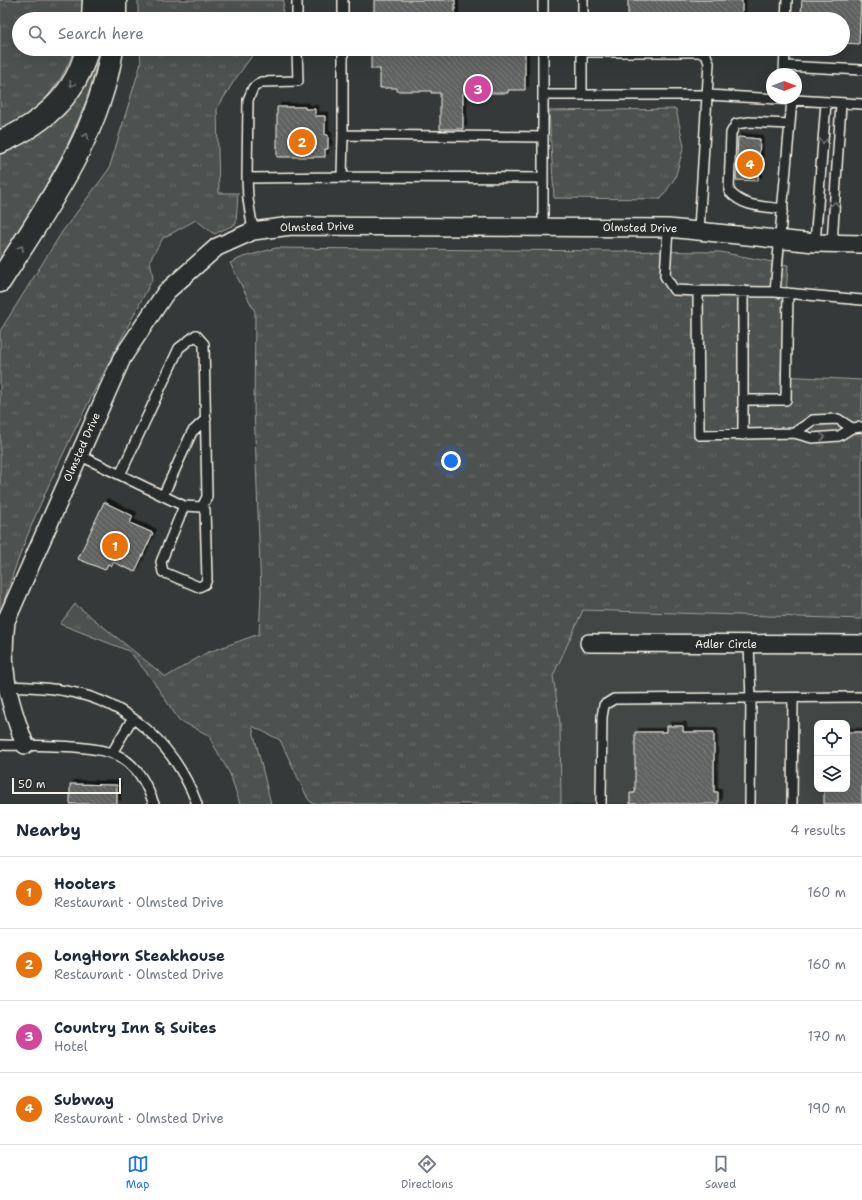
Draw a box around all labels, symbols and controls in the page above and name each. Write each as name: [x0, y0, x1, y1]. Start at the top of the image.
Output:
search box: [12, 12, 850, 56]
icon: search: [26, 23, 48, 45]
text: Search here: [58, 24, 144, 44]
north arrow: [766, 68, 802, 104]
pin: 3: [465, 74, 491, 104]
one-way arrow: [69, 80, 76, 87]
pin: 2: [289, 127, 315, 157]
one-way arrow: [81, 132, 89, 140]
one-way arrow: [818, 138, 827, 144]
pin: 4: [737, 149, 763, 179]
one-way arrow: [830, 201, 839, 207]
street label: Olmsted Drive: [280, 219, 354, 235]
street label: Olmsted Drive: [603, 220, 677, 236]
one-way arrow: [16, 245, 23, 252]
street label: Olmsted Drive: [60, 410, 104, 484]
one-way arrow: [820, 433, 826, 442]
your location: [441, 451, 461, 471]
pin: 1: [102, 531, 128, 561]
street label: Adler Circle: [695, 637, 757, 652]
map controls: [814, 720, 850, 792]
button: locate: [814, 720, 850, 756]
button: layers: [814, 756, 850, 792]
scale bar: [12, 776, 121, 795]
text: 50 m: [18, 777, 46, 792]
text: Nearby: [16, 819, 81, 841]
text: 4 results: [790, 822, 846, 839]
text: Hooters: [54, 874, 116, 894]
text: 1: [26, 884, 32, 901]
text: 160 m: [808, 884, 846, 901]
text: Restaurant · Olmsted Drive: [54, 894, 224, 911]
text: LongHorn Steakhouse: [54, 946, 225, 966]
text: 2: [24, 956, 34, 973]
text: 160 m: [808, 956, 846, 973]
text: Restaurant · Olmsted Drive: [54, 966, 224, 983]
text: Country Inn & Suites: [54, 1018, 216, 1038]
text: 3: [24, 1028, 34, 1045]
text: 170 m: [808, 1028, 846, 1045]
text: Hotel: [54, 1038, 88, 1055]
text: Subway: [54, 1090, 114, 1110]
text: 4: [24, 1100, 34, 1117]
text: 190 m: [807, 1100, 846, 1117]
text: Restaurant · Olmsted Drive: [54, 1110, 224, 1127]
tab: Map: [126, 1153, 149, 1192]
tab: Directions: [401, 1153, 453, 1192]
tab: Saved: [705, 1153, 736, 1192]

